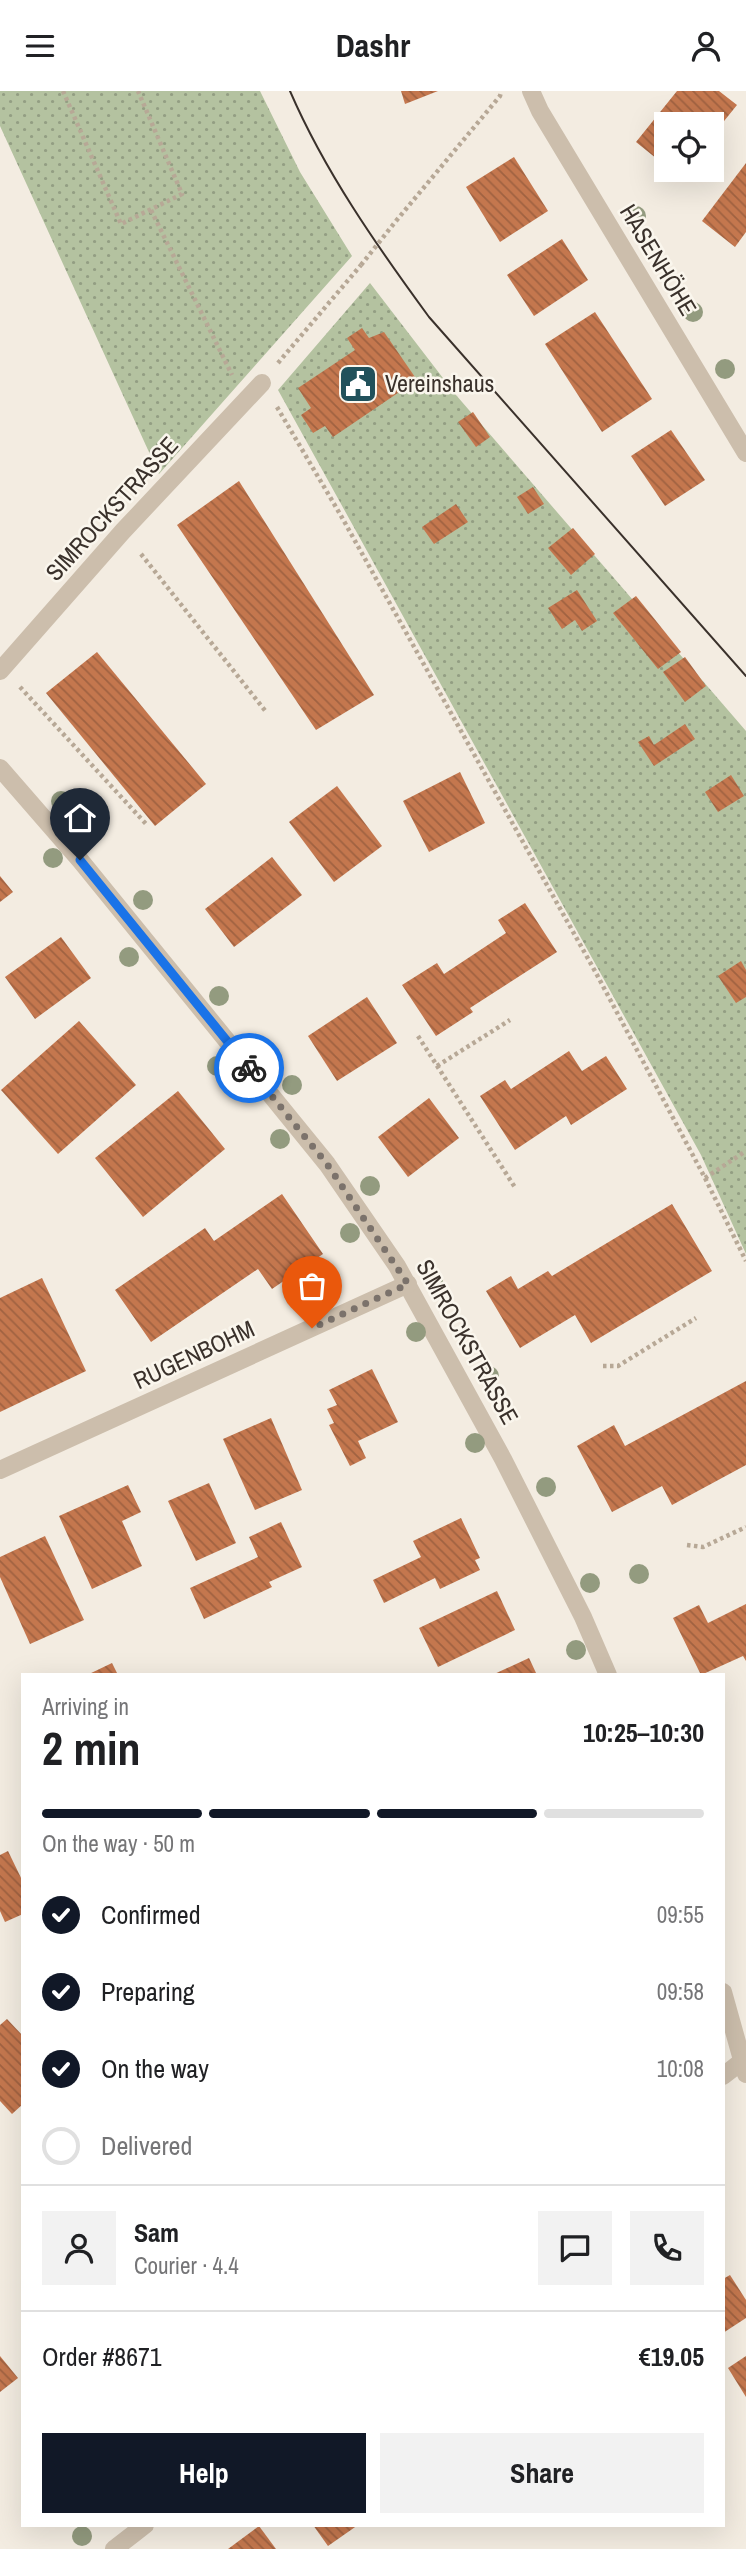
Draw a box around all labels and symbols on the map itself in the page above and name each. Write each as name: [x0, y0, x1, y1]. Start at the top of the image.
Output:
street label: HASENHÖHE: [613, 198, 705, 321]
public building icon: Vereinshaus: [337, 363, 379, 405]
place label: Vereinshaus: [385, 367, 494, 399]
street label: SIMROCKSTRASSE: [38, 429, 185, 587]
pin: [50, 788, 110, 860]
courier: [214, 1033, 284, 1103]
street label: SIMROCKSTRASSE: [409, 1253, 526, 1430]
pin: [282, 1256, 342, 1328]
street label: RUGENBOHM: [128, 1312, 259, 1396]

